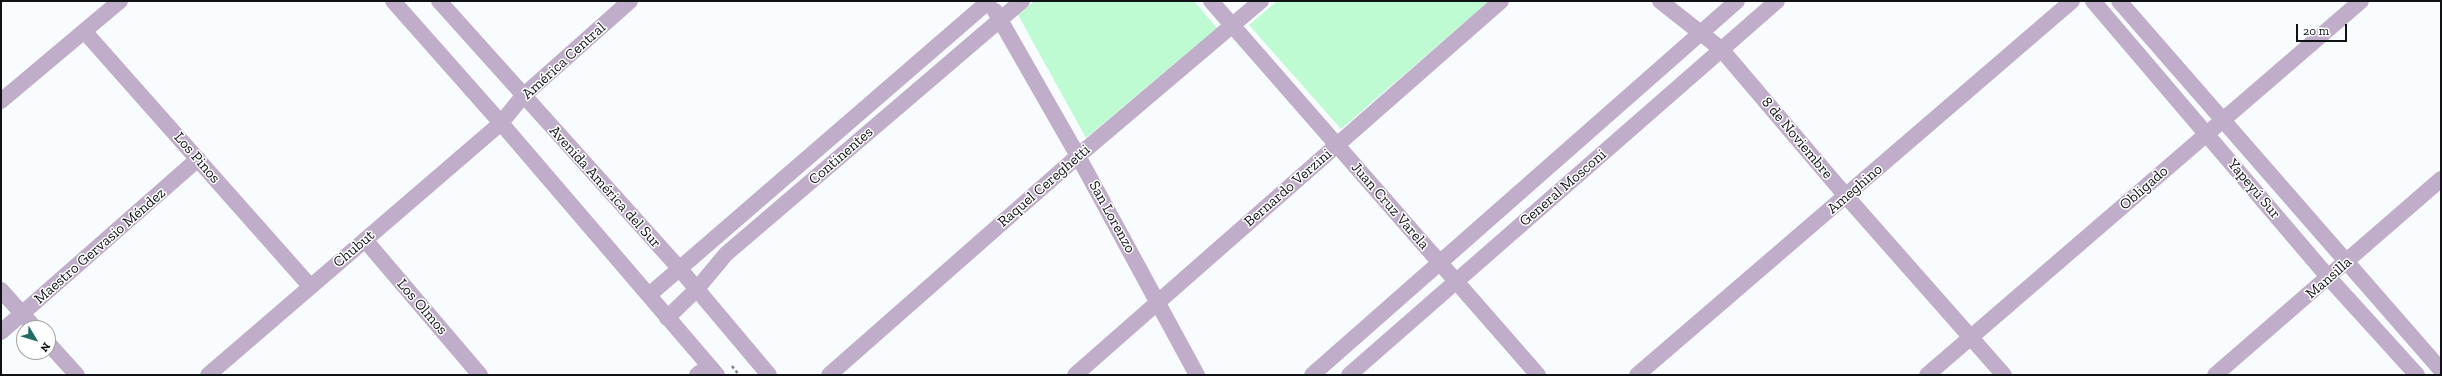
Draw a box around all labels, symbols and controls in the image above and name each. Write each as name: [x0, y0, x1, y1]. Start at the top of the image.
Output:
scale bar: [2298, 16, 2349, 42]
street label: América Central: [519, 19, 609, 103]
text: 20 m: [2303, 24, 2329, 38]
street label: 8 de Noviembre: [1757, 93, 1837, 183]
street label: Avenida América del Sur: [545, 122, 665, 252]
street label: Continentes: [805, 123, 877, 189]
street label: Los Pinos: [170, 129, 224, 187]
street label: Raquel Cereghetti: [994, 141, 1094, 231]
street label: Bernardo Verzini: [1241, 145, 1335, 231]
street label: General Mosconi: [1516, 146, 1610, 230]
street label: Yapeyú Sur: [2224, 155, 2284, 223]
street label: Juan Cruz Varela: [1347, 159, 1433, 253]
street label: Ameghino: [1824, 160, 1886, 218]
street label: Obligado: [2116, 162, 2172, 214]
street label: San Lorenzo: [1085, 178, 1139, 256]
street label: Maestro Gervasio Méndez: [31, 184, 169, 308]
street label: Chubut: [330, 227, 378, 271]
street label: Mansilla: [2302, 253, 2356, 303]
street label: Los Olmos: [393, 276, 451, 338]
north arrow: [16, 320, 56, 360]
text: N: [37, 340, 53, 354]

